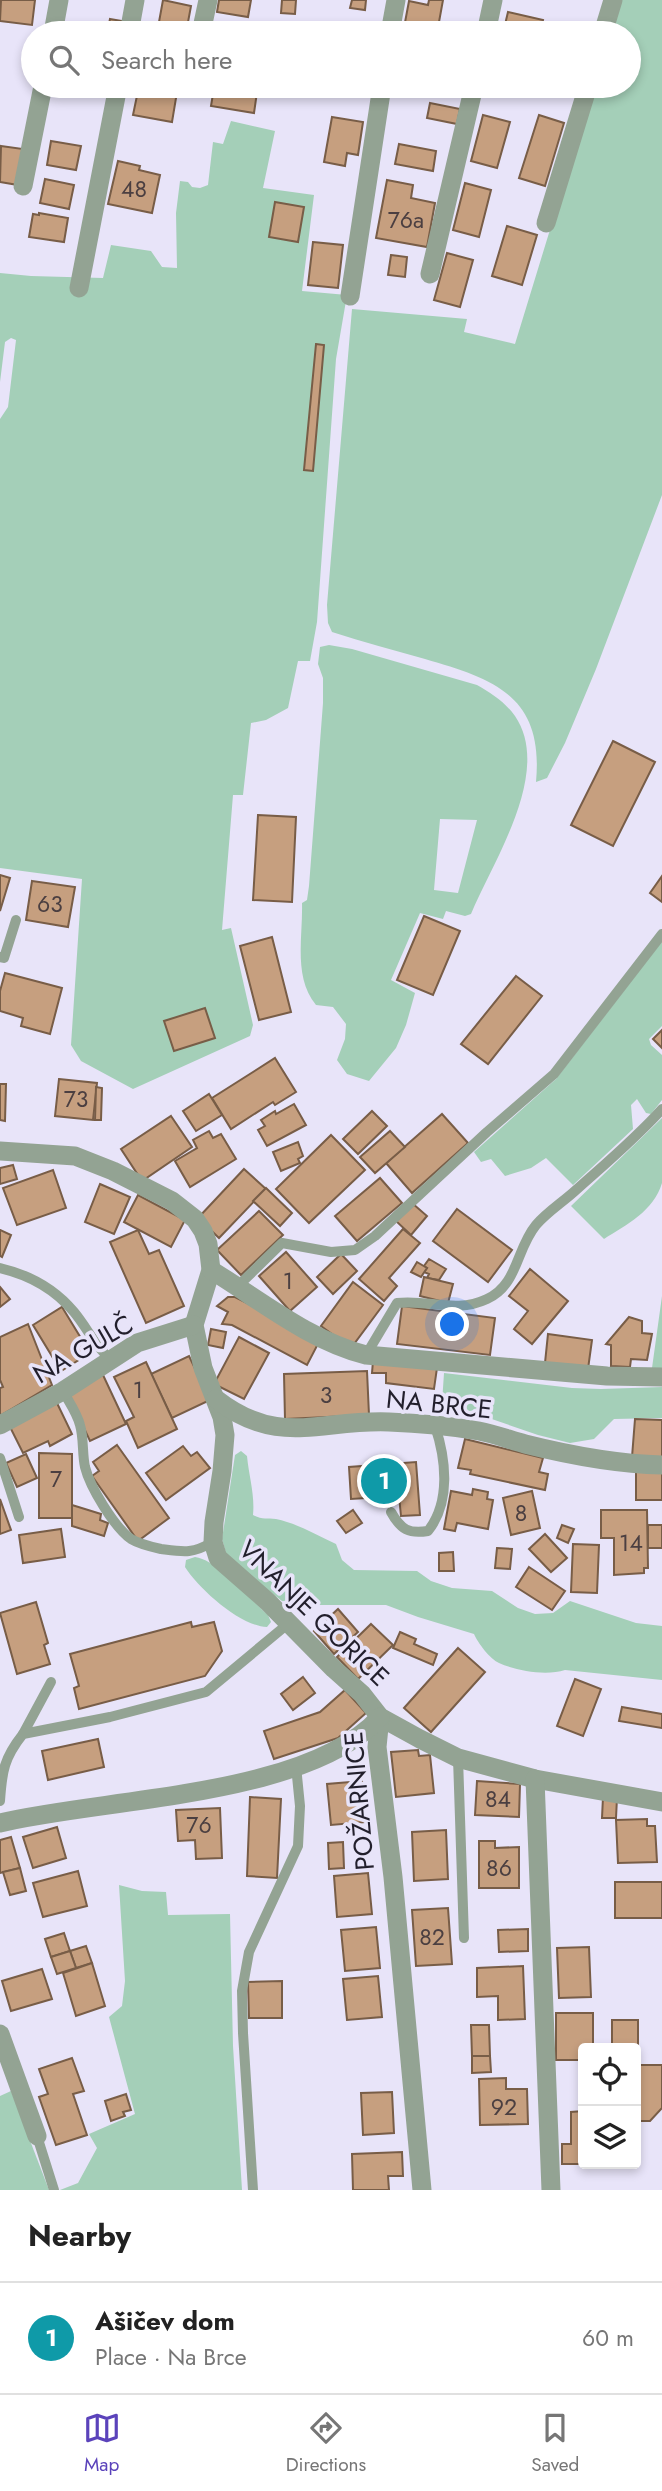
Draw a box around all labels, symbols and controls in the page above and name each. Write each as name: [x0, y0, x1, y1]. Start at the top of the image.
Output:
search box: [21, 21, 641, 98]
icon: search: [45, 41, 83, 79]
text: Search here: [101, 41, 233, 79]
house number: 48: [121, 172, 147, 206]
house number: 76a: [388, 203, 424, 237]
house number: 63: [37, 887, 63, 921]
house number: 73: [64, 1082, 88, 1116]
house number: 1: [283, 1264, 293, 1298]
street label: NA GULČ: [26, 1305, 140, 1393]
your location: [435, 1307, 469, 1341]
house number: 1: [133, 1373, 143, 1407]
house number: 3: [320, 1378, 332, 1412]
street label: NA BRCE: [384, 1380, 494, 1428]
pin: 1: [361, 1455, 407, 1507]
house number: 7: [50, 1462, 62, 1496]
house number: 8: [515, 1496, 527, 1530]
house number: 14: [619, 1526, 643, 1560]
street label: VNANJE GORICE: [230, 1531, 398, 1695]
street label: POŽARNICE: [334, 1730, 384, 1872]
house number: 84: [485, 1782, 511, 1816]
house number: 76: [186, 1808, 212, 1842]
house number: 86: [486, 1851, 512, 1885]
house number: 82: [419, 1920, 445, 1954]
map controls: [578, 2043, 641, 2169]
button: locate: [578, 2043, 641, 2106]
house number: 92: [491, 2090, 517, 2124]
button: layers: [578, 2106, 641, 2169]
text: Nearby: [28, 2214, 131, 2257]
text: Ašičev dom: [95, 2302, 235, 2340]
text: 1: [45, 2321, 57, 2355]
text: 60 m: [582, 2321, 634, 2355]
text: Place · Na Brce: [95, 2340, 247, 2374]
tab: Map: [83, 2409, 121, 2478]
tab: Directions: [286, 2409, 366, 2478]
tab: Saved: [531, 2409, 579, 2478]

